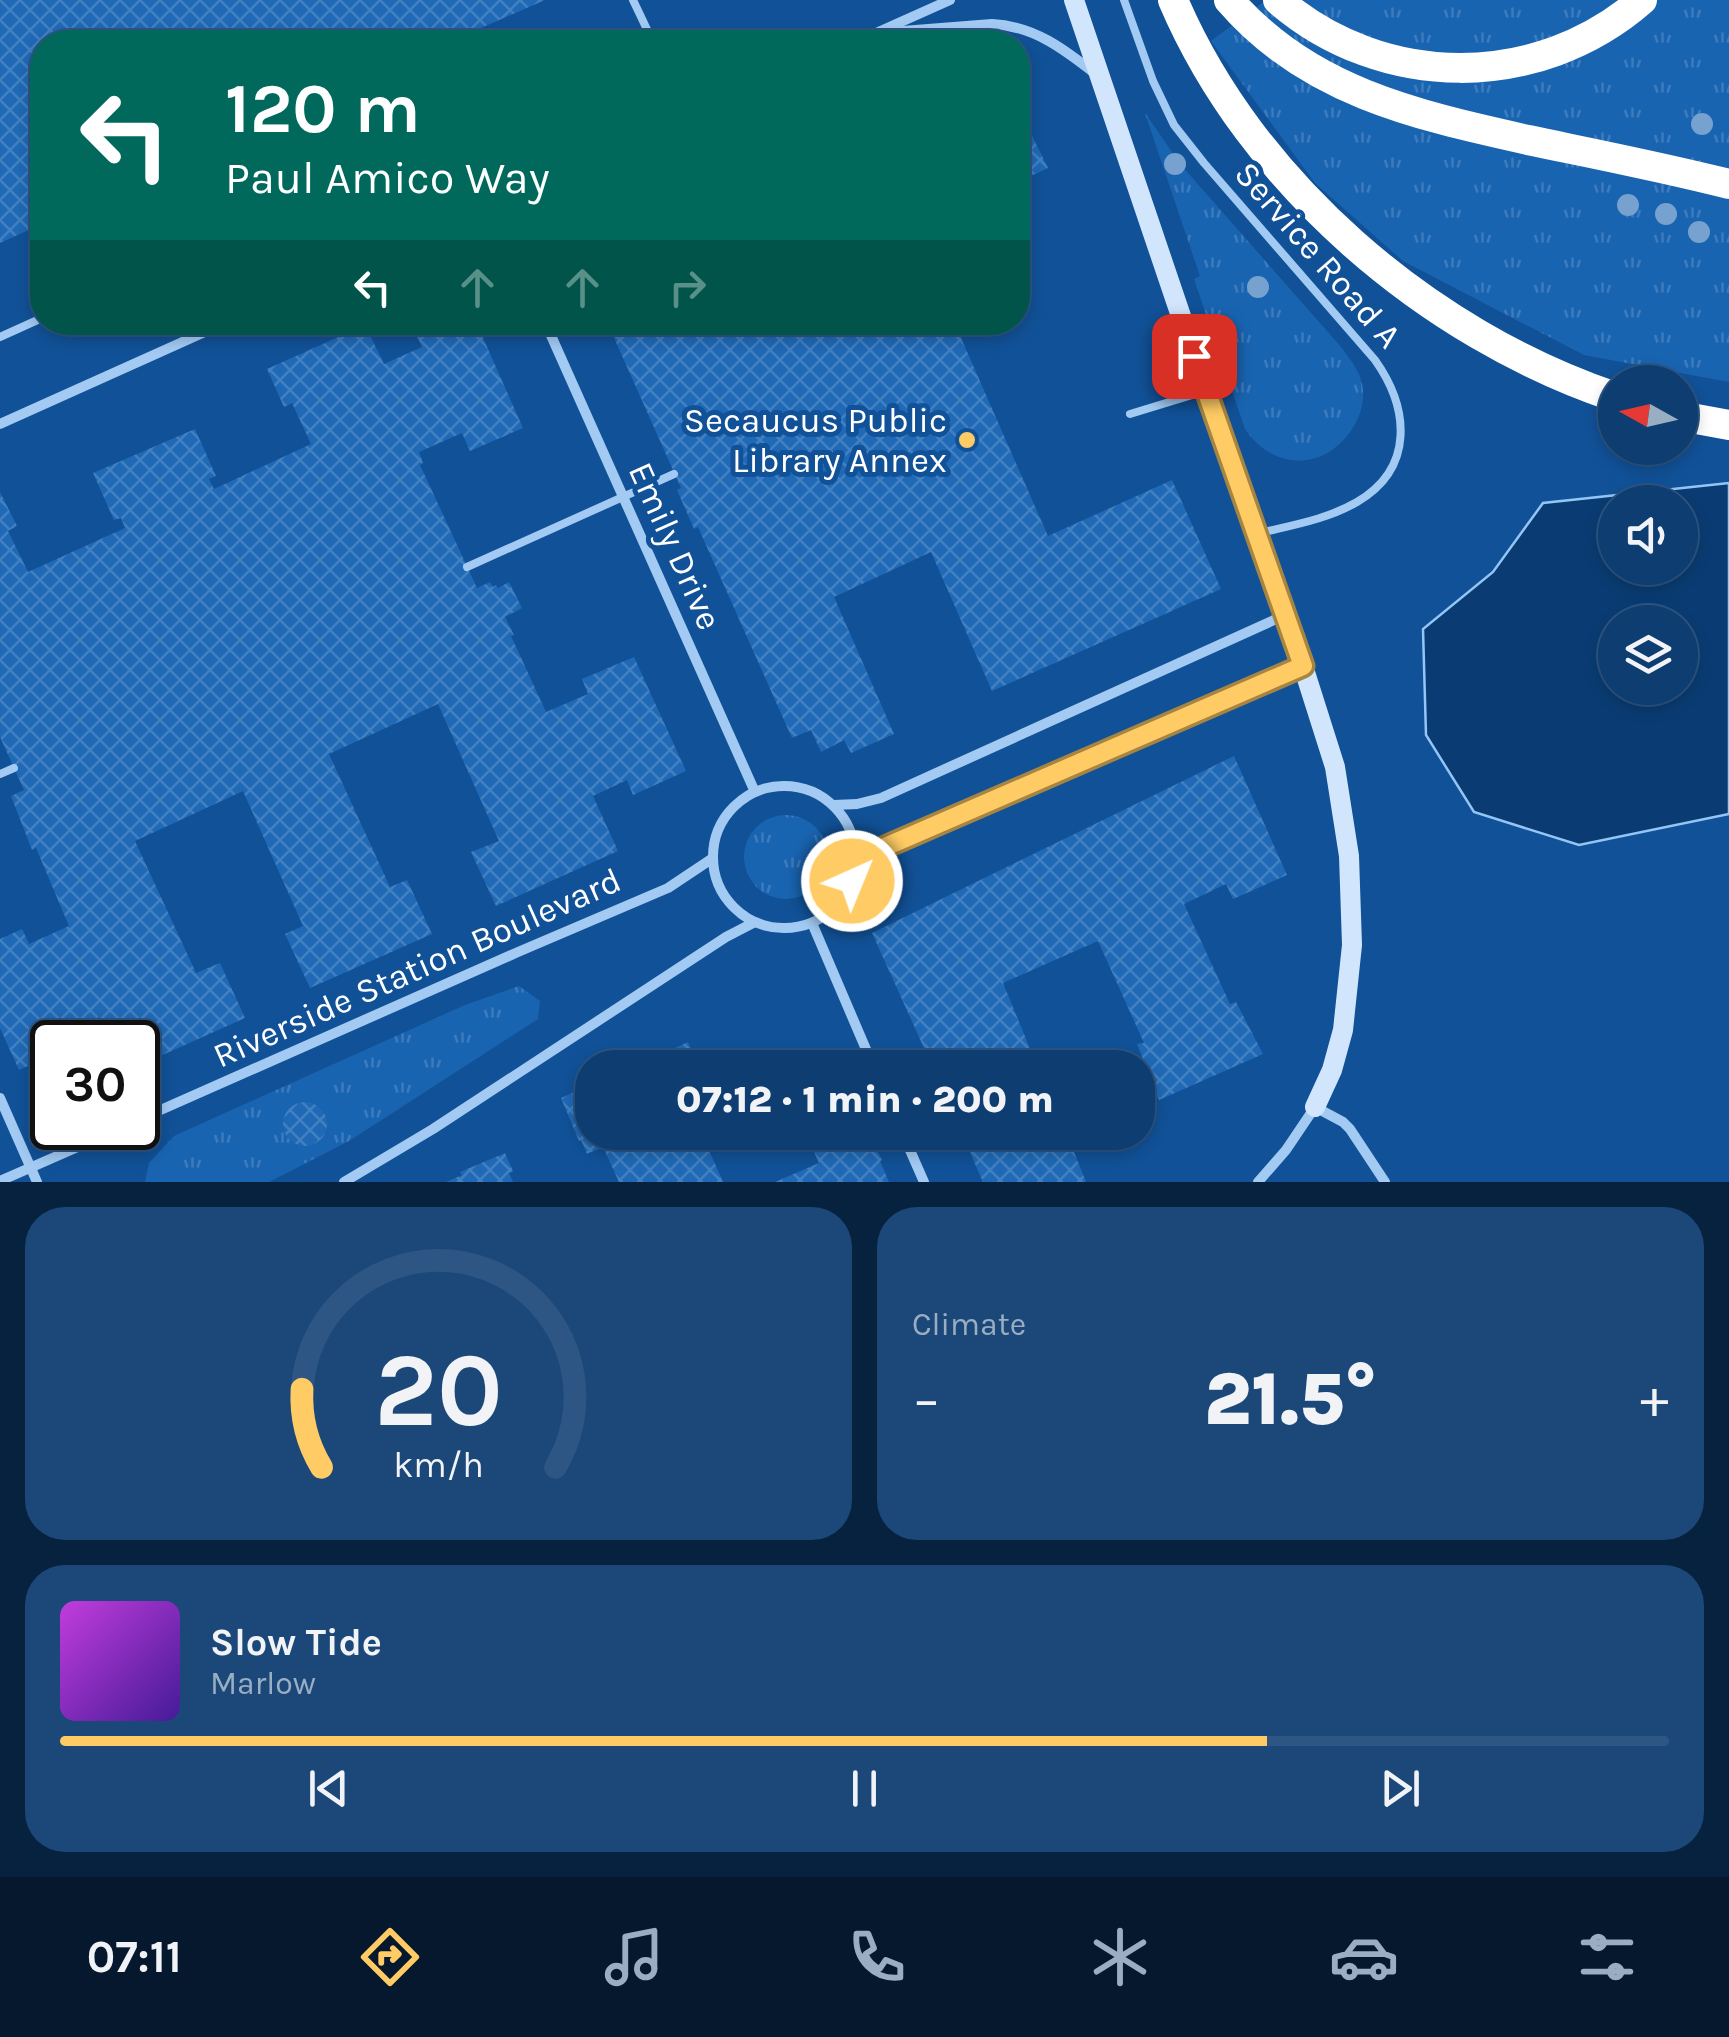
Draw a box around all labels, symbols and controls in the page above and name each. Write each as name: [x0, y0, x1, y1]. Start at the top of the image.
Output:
text: 120 m: [225, 68, 421, 150]
icon: left: [60, 70, 190, 200]
text: Paul Amico Way: [225, 152, 550, 204]
street label: Service Road A: [1226, 154, 1410, 356]
icon: left: [345, 260, 400, 315]
icon: ahead: [450, 260, 505, 315]
icon: ahead: [555, 260, 610, 315]
icon: right: [660, 260, 715, 315]
pin: [1152, 314, 1237, 399]
icon: arrive: [1167, 329, 1222, 384]
north arrow: [1598, 365, 1698, 465]
map controls: [1598, 365, 1698, 705]
place label: Secaucus Public Library Annex: [684, 400, 947, 481]
marker: Secaucus Public Library Annex: [956, 429, 978, 451]
street label: Emily Drive: [620, 456, 730, 636]
button: sound: [1598, 485, 1698, 585]
button: layers: [1598, 605, 1698, 705]
position arrow: [800, 829, 904, 933]
street label: Riverside Station Boulevard: [207, 859, 627, 1077]
speed limit sign: 30: [30, 1020, 160, 1150]
text: 07:12 · 1 min · 200 m: [676, 1077, 1054, 1122]
text: Climate: [912, 1306, 1026, 1343]
text: 20: [374, 1330, 503, 1451]
text: 21.5°: [1204, 1355, 1377, 1443]
text: −: [912, 1367, 941, 1431]
text: +: [1640, 1367, 1669, 1431]
text: km/h: [393, 1444, 484, 1486]
text: Slow Tide: [210, 1620, 382, 1665]
text: Marlow: [210, 1665, 316, 1702]
icon: previous: [301, 1761, 356, 1816]
icon: pause: [837, 1761, 892, 1816]
icon: next: [1373, 1761, 1428, 1816]
icon: directions: [355, 1922, 425, 1992]
icon: music: [599, 1922, 669, 1992]
icon: phone: [842, 1922, 912, 1992]
icon: climate: [1085, 1922, 1155, 1992]
icon: car: [1329, 1922, 1399, 1992]
icon: filters: [1572, 1922, 1642, 1992]
text: 07:11: [87, 1931, 182, 1983]

